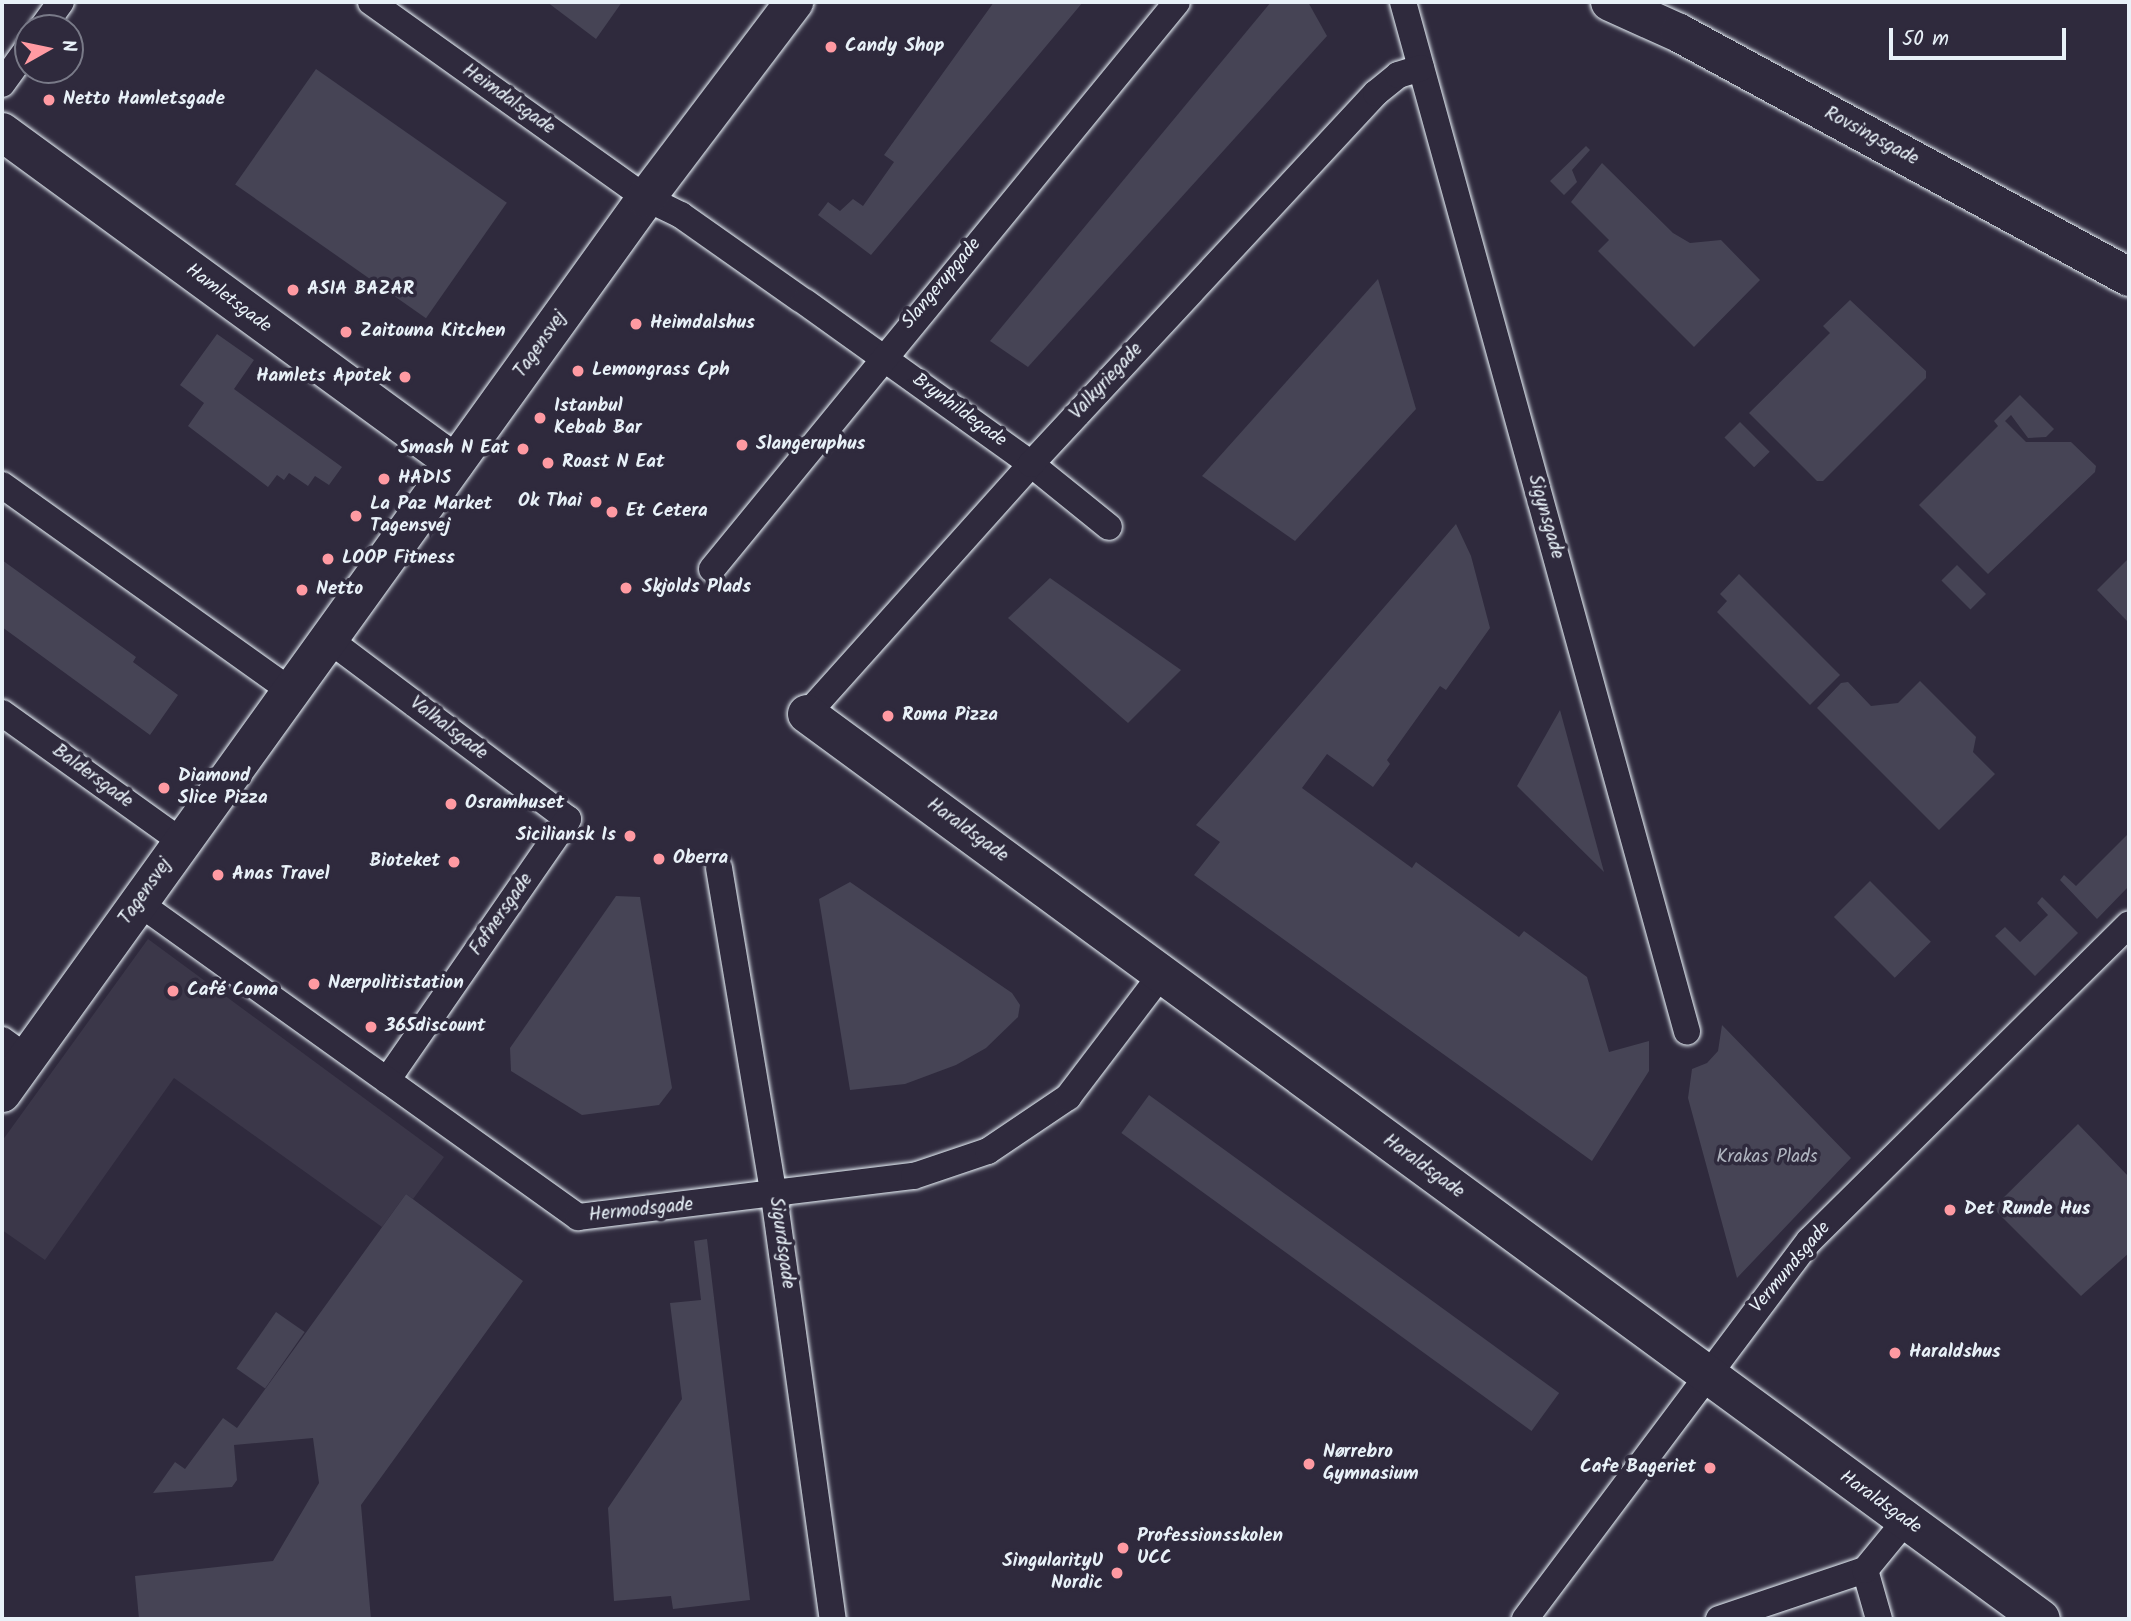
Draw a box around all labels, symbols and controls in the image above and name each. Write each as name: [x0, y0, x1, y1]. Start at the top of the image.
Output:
north arrow: [14, 14, 84, 84]
scale bar: [1893, 14, 2070, 58]
text: 50 m: [1902, 23, 1949, 56]
place label: Candy Shop: [845, 36, 944, 58]
text: N: [52, 38, 84, 54]
marker: Candy Shop: [823, 39, 839, 55]
street label: Heimdalsgade: [457, 60, 559, 140]
place label: Netto Hamletsgade: [63, 89, 225, 111]
marker: Netto Hamletsgade: [41, 92, 57, 108]
street label: Rovsingsgade: [1820, 103, 1922, 171]
street label: Slangerupgade: [897, 234, 987, 334]
street label: Hamletsgade: [181, 259, 275, 339]
place label: ASIA BAZAR: [307, 279, 414, 301]
marker: ASIA BAZAR: [285, 282, 301, 298]
street label: Tagensvej: [510, 307, 572, 383]
place label: Heimdalshus: [650, 313, 755, 335]
marker: Heimdalshus: [628, 316, 644, 332]
place label: Zaitouna Kitchen: [360, 321, 506, 343]
marker: Zaitouna Kitchen: [338, 324, 354, 340]
street label: Valkyriegade: [1066, 339, 1148, 425]
place label: Lemongrass Cph: [592, 360, 730, 382]
marker: Lemongrass Cph: [570, 363, 586, 379]
place label: Hamlets Apotek: [256, 366, 391, 388]
marker: Hamlets Apotek: [397, 369, 413, 385]
street label: Brynhildegade: [907, 369, 1011, 453]
place label: Istanbul Kebab Bar: [554, 396, 642, 440]
marker: Istanbul Kebab Bar: [532, 410, 548, 426]
place label: Slangeruphus: [756, 434, 865, 456]
marker: Slangeruphus: [734, 437, 750, 453]
place label: Smash N Eat: [398, 438, 509, 460]
marker: Smash N Eat: [515, 441, 531, 457]
place label: Roast N Eat: [562, 452, 665, 474]
marker: Roast N Eat: [540, 455, 556, 471]
place label: HADIS: [398, 468, 451, 490]
marker: HADIS: [376, 471, 392, 487]
street label: Sigynsgade: [1522, 472, 1568, 562]
place label: Ok Thai: [518, 491, 582, 513]
place label: La Paz Market Tagensvej: [370, 494, 492, 538]
marker: Ok Thai: [588, 494, 604, 510]
place label: Et Cetera: [626, 501, 708, 523]
marker: Et Cetera: [604, 504, 620, 520]
marker: La Paz Market Tagensvej: [348, 508, 364, 524]
place label: LOOP Fitness: [342, 548, 455, 570]
marker: LOOP Fitness: [320, 551, 336, 567]
place label: Skjolds Plads: [642, 577, 751, 599]
marker: Skjolds Plads: [616, 578, 636, 598]
place label: Netto: [316, 579, 363, 601]
marker: Netto: [294, 582, 310, 598]
street label: Valhalsgade: [405, 692, 491, 766]
place label: Roma Pizza: [902, 705, 998, 727]
marker: Roma Pizza: [880, 708, 896, 724]
street label: Baldersgade: [47, 740, 137, 814]
place label: Diamond Slice Pizza: [178, 766, 268, 810]
marker: Diamond Slice Pizza: [156, 780, 172, 796]
place label: Osramhuset: [465, 793, 564, 815]
street label: Haraldsgade: [922, 794, 1012, 868]
marker: Osramhuset: [443, 796, 459, 812]
place label: Siciliansk Is: [516, 825, 616, 847]
marker: Siciliansk Is: [622, 828, 638, 844]
place label: Oberra: [673, 848, 728, 870]
place label: Bioteket: [369, 851, 440, 873]
marker: Oberra: [651, 851, 667, 867]
street label: Tagensvej: [115, 854, 177, 930]
marker: Bioteket: [446, 854, 462, 870]
place label: Anas Travel: [232, 864, 330, 886]
marker: Anas Travel: [210, 867, 226, 883]
street label: Fafnersgade: [465, 870, 539, 960]
place label: Nærpolitistation: [328, 973, 464, 995]
marker: Nærpolitistation: [306, 976, 322, 992]
place label: Café Coma: [187, 980, 278, 1002]
marker: Café Coma: [165, 983, 181, 999]
place label: 365discount: [385, 1016, 486, 1038]
marker: 365discount: [363, 1019, 379, 1035]
street label: Haraldsgade: [1378, 1130, 1468, 1204]
park label: Krakas Plads: [1716, 1147, 1818, 1169]
street label: Hermodsgade: [588, 1194, 694, 1228]
street label: Sigurdsgade: [763, 1196, 799, 1290]
place label: Det Runde Hus: [1964, 1199, 2090, 1221]
marker: Det Runde Hus: [1942, 1202, 1958, 1218]
street label: Vermundsgade: [1746, 1217, 1836, 1319]
place label: Haraldshus: [1909, 1342, 2001, 1364]
marker: Haraldshus: [1887, 1345, 1903, 1361]
place label: Nørrebro Gymnasium: [1323, 1442, 1419, 1486]
marker: Nørrebro Gymnasium: [1301, 1456, 1317, 1472]
place label: Cafe Bageriet: [1580, 1457, 1696, 1479]
marker: Cafe Bageriet: [1702, 1460, 1718, 1476]
street label: Haraldsgade: [1835, 1466, 1925, 1540]
place label: Professionsskolen UCC: [1137, 1526, 1283, 1570]
marker: Professionsskolen UCC: [1115, 1540, 1131, 1556]
place label: SingularityU Nordic: [1002, 1551, 1103, 1595]
marker: SingularityU Nordic: [1109, 1565, 1125, 1581]

